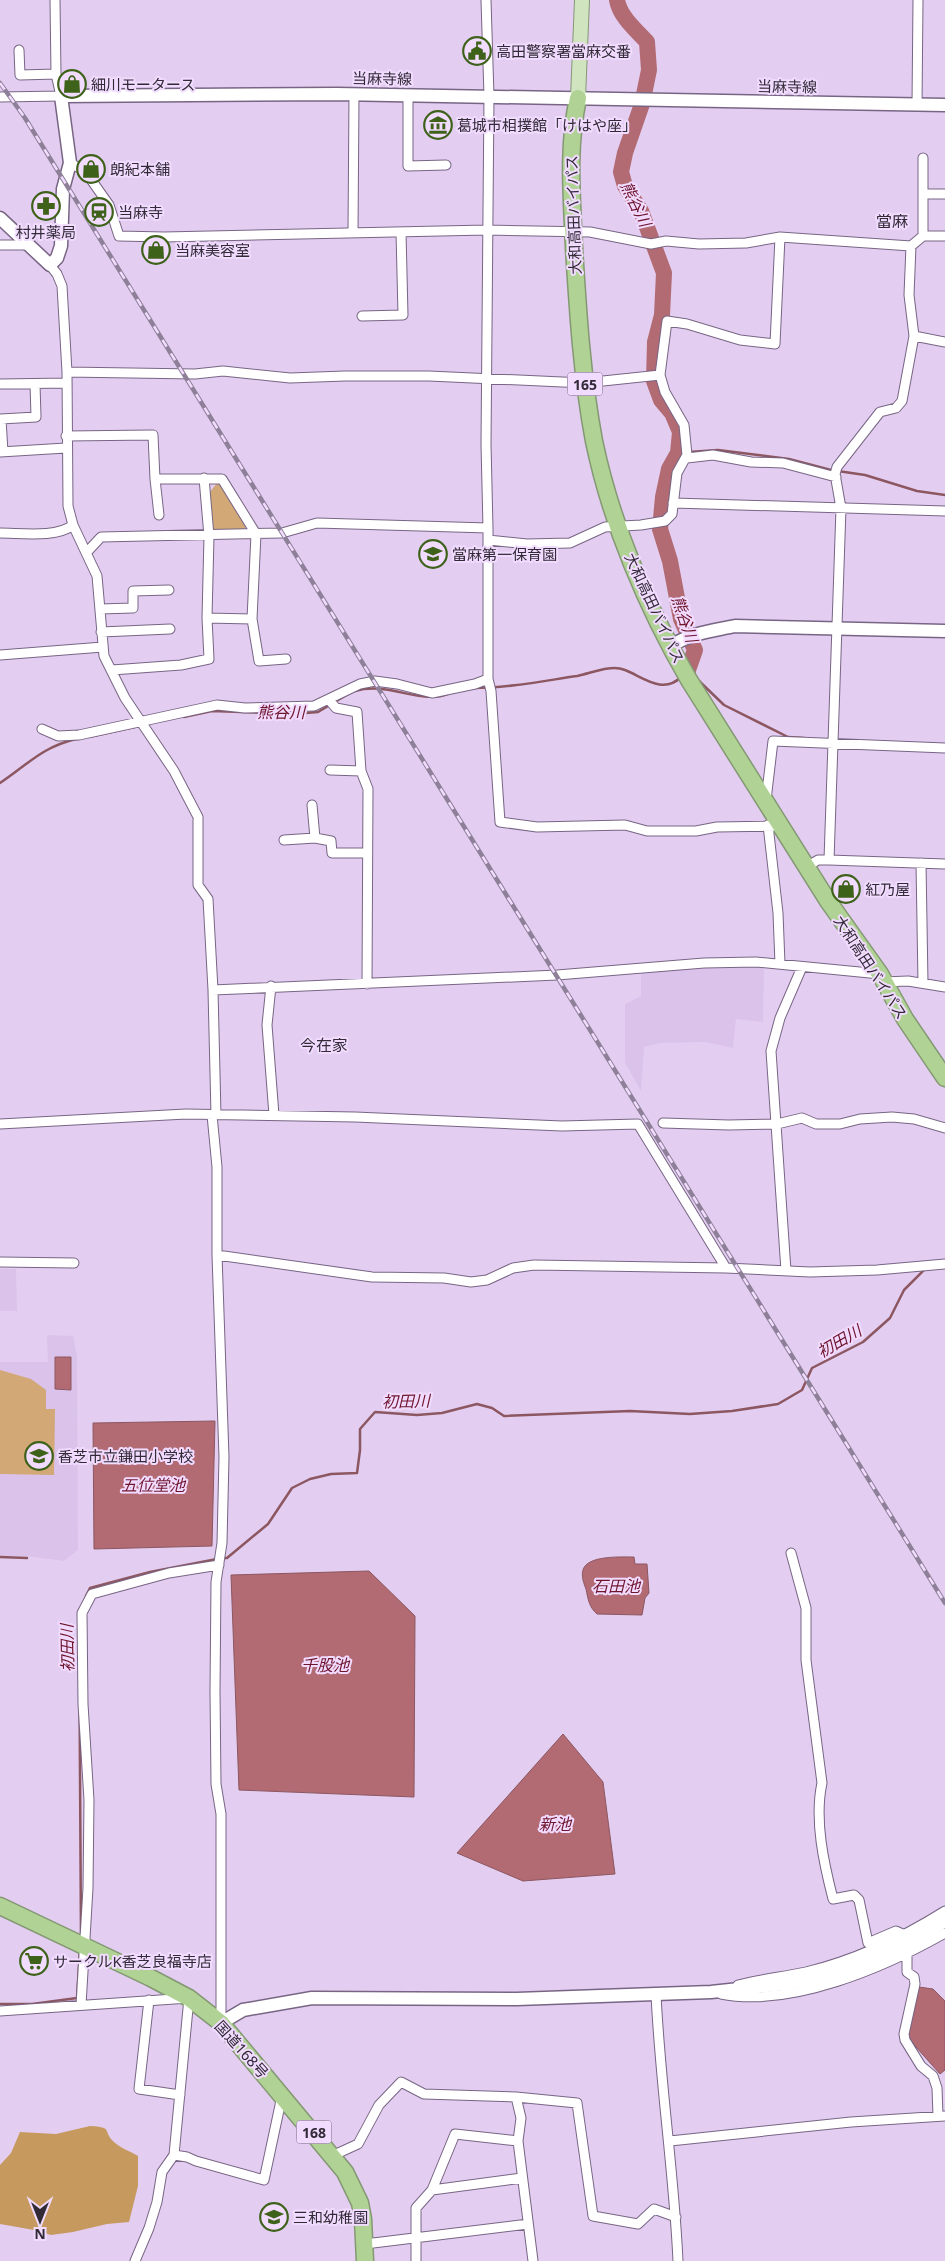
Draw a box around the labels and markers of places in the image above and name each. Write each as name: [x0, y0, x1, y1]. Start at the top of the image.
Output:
public building icon: 高田警察署當麻交番: [462, 36, 492, 66]
place label: 高田警察署當麻交番: [496, 41, 631, 61]
shop icon: 細川モータース: [57, 69, 87, 99]
place label: 細川モータース: [91, 74, 195, 94]
museum icon: 葛城市相撲館「けはや座」: [423, 110, 453, 140]
place label: 葛城市相撲館「けはや座」: [457, 115, 637, 135]
shop icon: 朗紀本舗: [76, 154, 106, 184]
place label: 朗紀本舗: [110, 159, 170, 179]
pharmacy icon: 村井薬局: [31, 191, 61, 221]
station icon: 当麻寺: [84, 197, 114, 227]
place label: 当麻寺: [118, 202, 163, 222]
place label: 村井薬局: [16, 222, 76, 242]
shop icon: 当麻美容室: [141, 235, 171, 265]
place label: 当麻美容室: [175, 240, 250, 260]
school or university icon: 當麻第一保育園: [418, 539, 448, 569]
place label: 當麻第一保育園: [452, 544, 557, 564]
shop icon: 紅乃屋: [831, 874, 861, 904]
place label: 紅乃屋: [865, 879, 910, 899]
school or university icon: 香芝市立鎌田小学校: [24, 1441, 54, 1471]
place label: 香芝市立鎌田小学校: [58, 1446, 193, 1466]
supermarket icon: サークルK香芝良福寺店: [19, 1946, 49, 1976]
place label: サークルK香芝良福寺店: [53, 1951, 212, 1971]
school or university icon: 三和幼稚園: [259, 2202, 289, 2232]
place label: 三和幼稚園: [293, 2207, 368, 2227]

